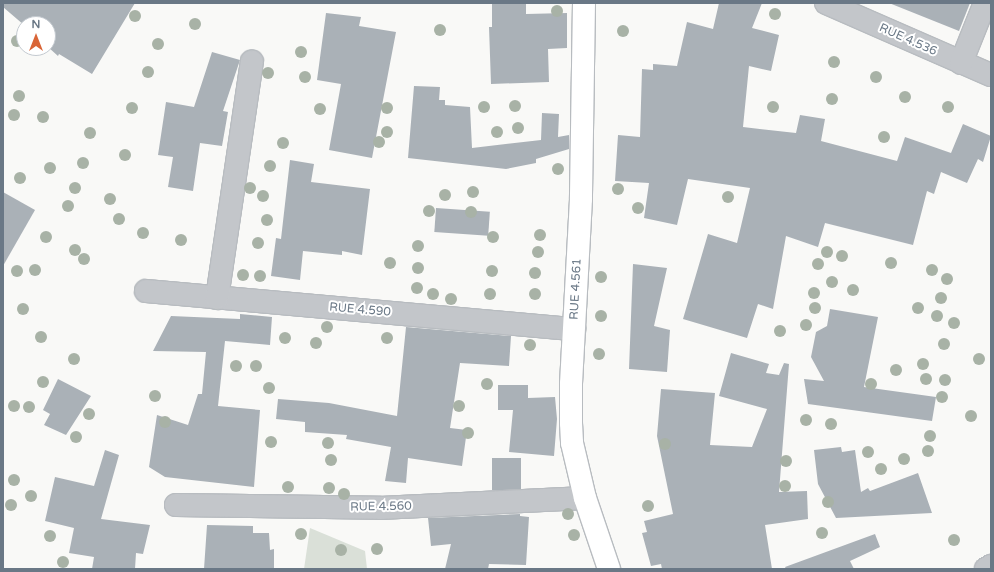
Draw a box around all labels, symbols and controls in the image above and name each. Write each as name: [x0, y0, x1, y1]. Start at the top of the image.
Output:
north arrow: [16, 16, 56, 56]
text: N: [32, 18, 40, 31]
street label: RUE 4.536: [877, 21, 939, 59]
street label: RUE 4.561: [567, 258, 585, 320]
street label: RUE 4.590: [329, 300, 391, 320]
street label: RUE 4.560: [350, 499, 412, 515]

